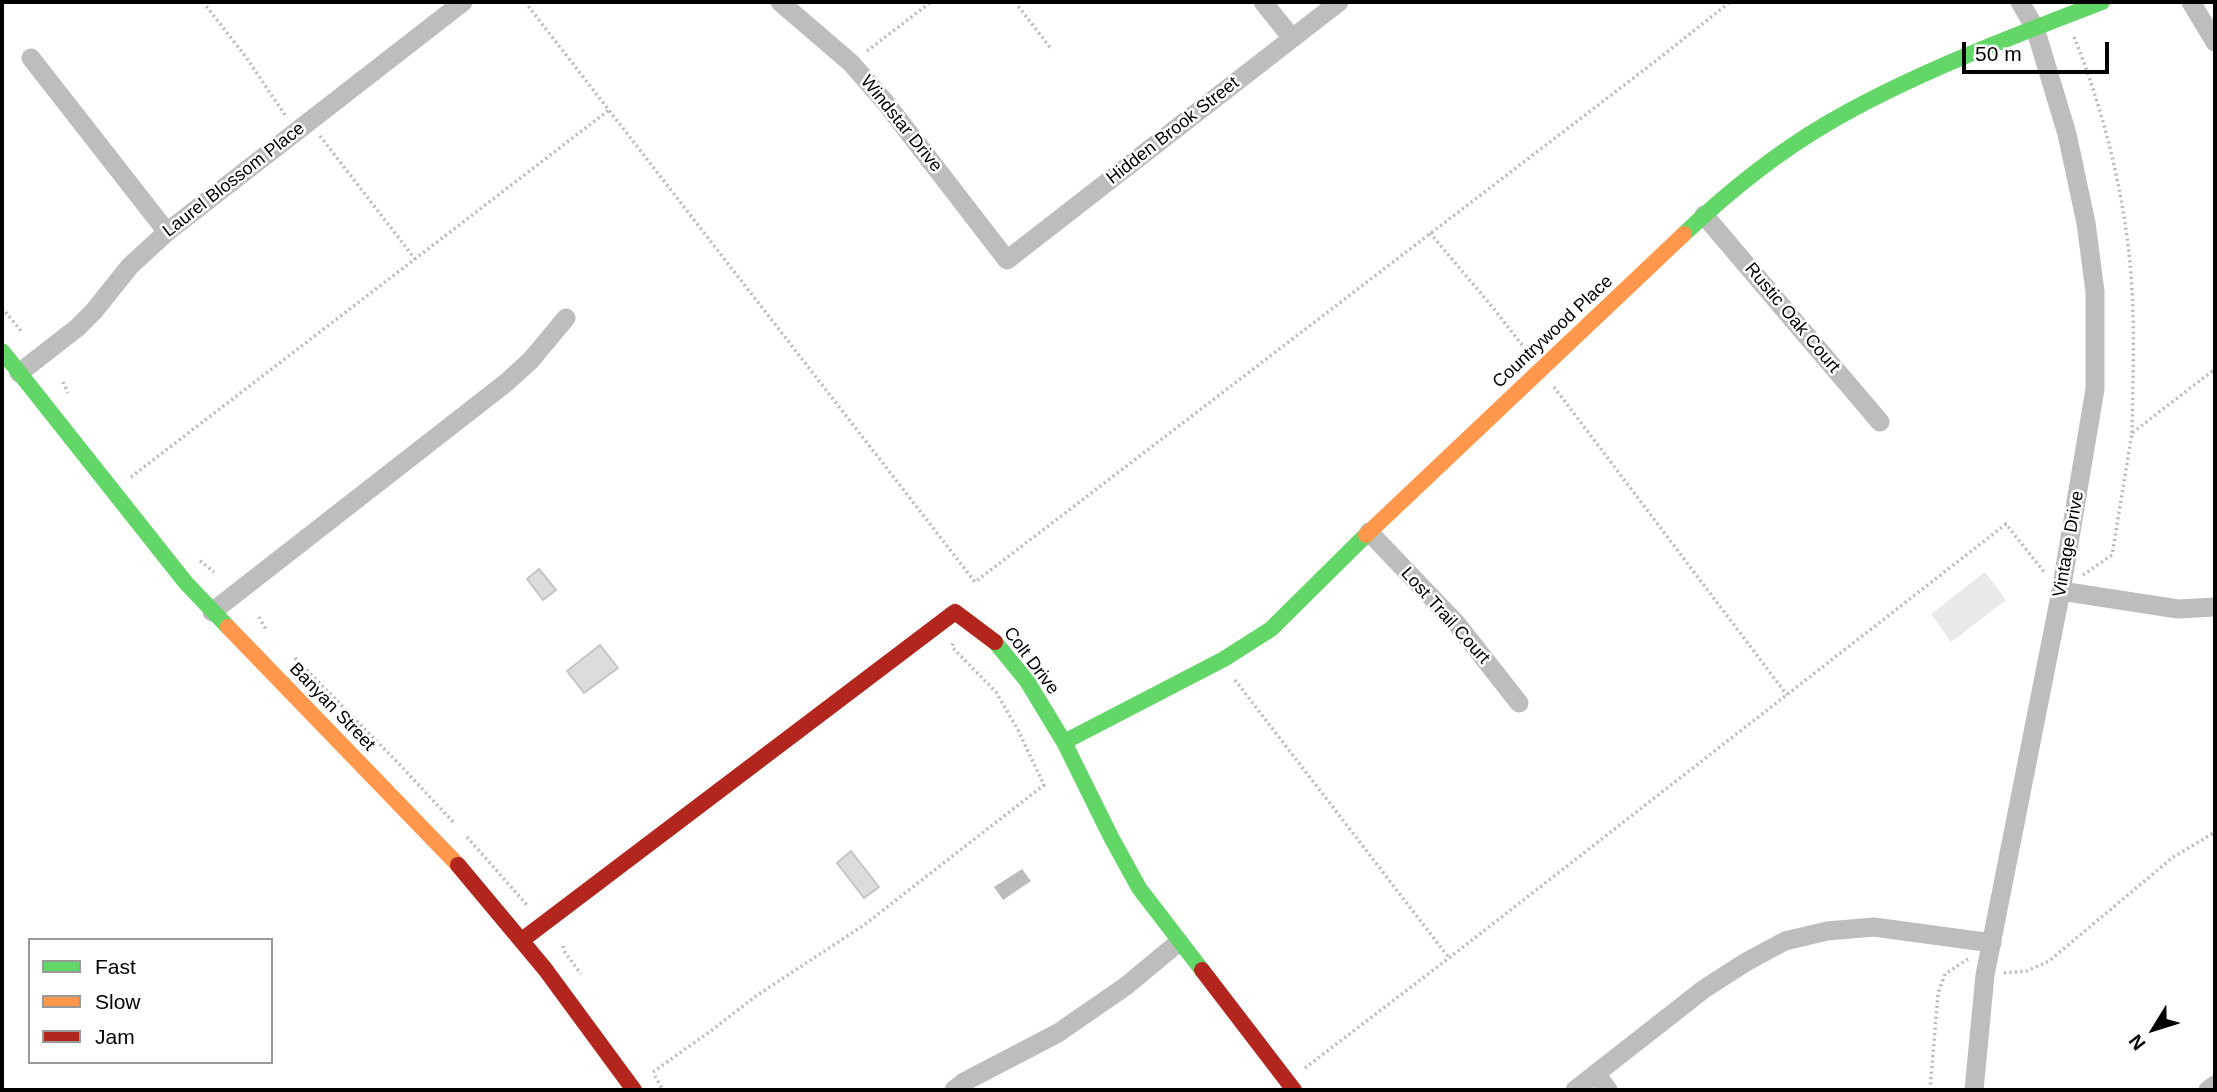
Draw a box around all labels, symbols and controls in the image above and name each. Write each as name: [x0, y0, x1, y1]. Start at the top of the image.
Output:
scale bar: [1965, 28, 2112, 72]
text: 50 m: [1975, 42, 2022, 65]
street label: Windstar Drive: [855, 71, 947, 177]
street label: Hidden Brook Street: [1102, 73, 1244, 189]
street label: Laurel Blossom Place: [159, 118, 309, 242]
street label: Rustic Oak Court: [1740, 259, 1844, 377]
street label: Countrywood Place: [1489, 271, 1617, 393]
street label: Vintage Drive: [2049, 489, 2089, 599]
street label: Lost Trail Court: [1396, 563, 1494, 669]
street label: Colt Drive: [999, 623, 1063, 699]
street label: Banyan Street: [285, 658, 379, 756]
legend: [28, 938, 273, 1064]
text: Fast: [95, 955, 136, 978]
text: Slow: [95, 990, 141, 1013]
north arrow: [2119, 994, 2189, 1064]
text: Jam: [95, 1025, 135, 1048]
text: N: [2125, 1030, 2150, 1054]

